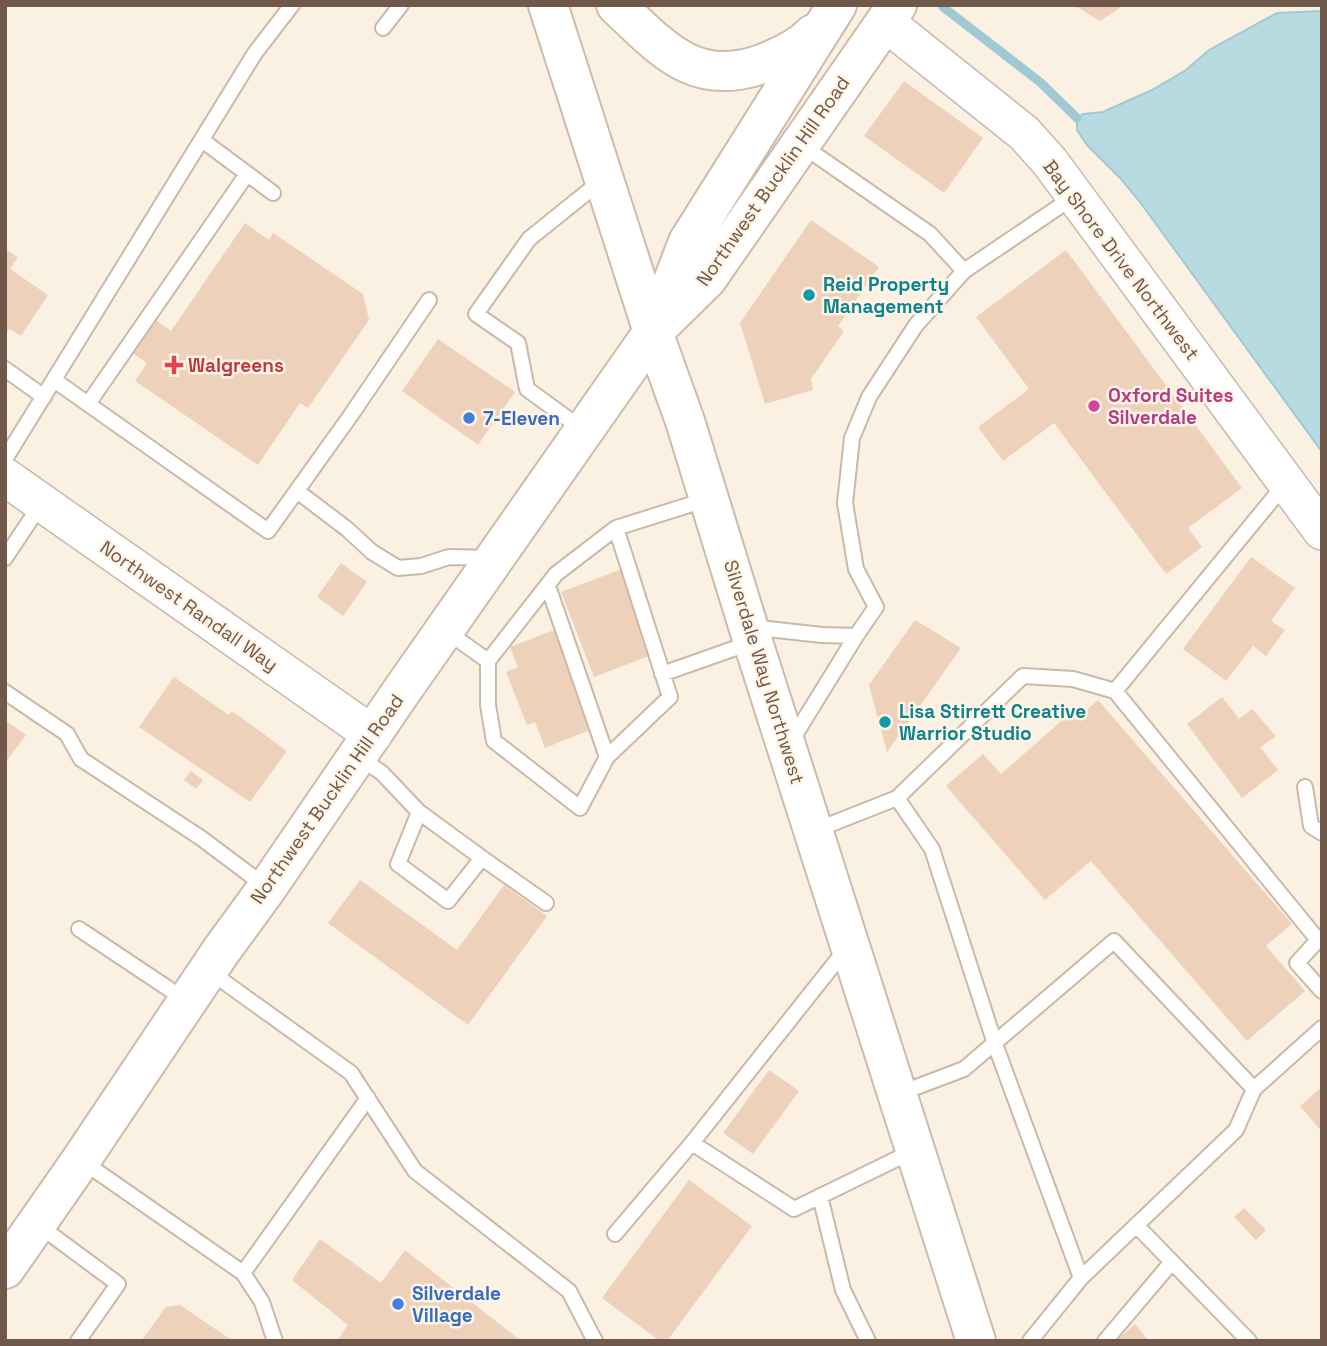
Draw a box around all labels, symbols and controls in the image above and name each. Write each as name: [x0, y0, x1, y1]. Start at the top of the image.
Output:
street label: Northwest Bucklin Hill Road: [691, 71, 855, 291]
street label: Bay Shore Drive Northwest: [1037, 155, 1205, 365]
place label: Reid Property Management: [823, 272, 949, 319]
marker: Reid Property Management: [801, 287, 817, 303]
place label: Walgreens: [188, 353, 284, 378]
marker: Walgreens: [166, 357, 182, 373]
place label: Oxford Suites Silverdale: [1108, 383, 1233, 430]
marker: Oxford Suites Silverdale: [1086, 398, 1102, 414]
place label: 7-Eleven: [483, 406, 560, 431]
marker: 7-Eleven: [461, 410, 477, 426]
street label: Northwest Randall Way: [95, 535, 283, 677]
street label: Silverdale Way Northwest: [718, 557, 810, 787]
street label: Northwest Bucklin Hill Road: [245, 689, 409, 909]
place label: Lisa Stirrett Creative Warrior Studio: [899, 699, 1086, 746]
marker: Lisa Stirrett Creative Warrior Studio: [877, 714, 893, 730]
place label: Silverdale Village: [412, 1281, 501, 1328]
marker: Silverdale Village: [390, 1296, 406, 1312]

